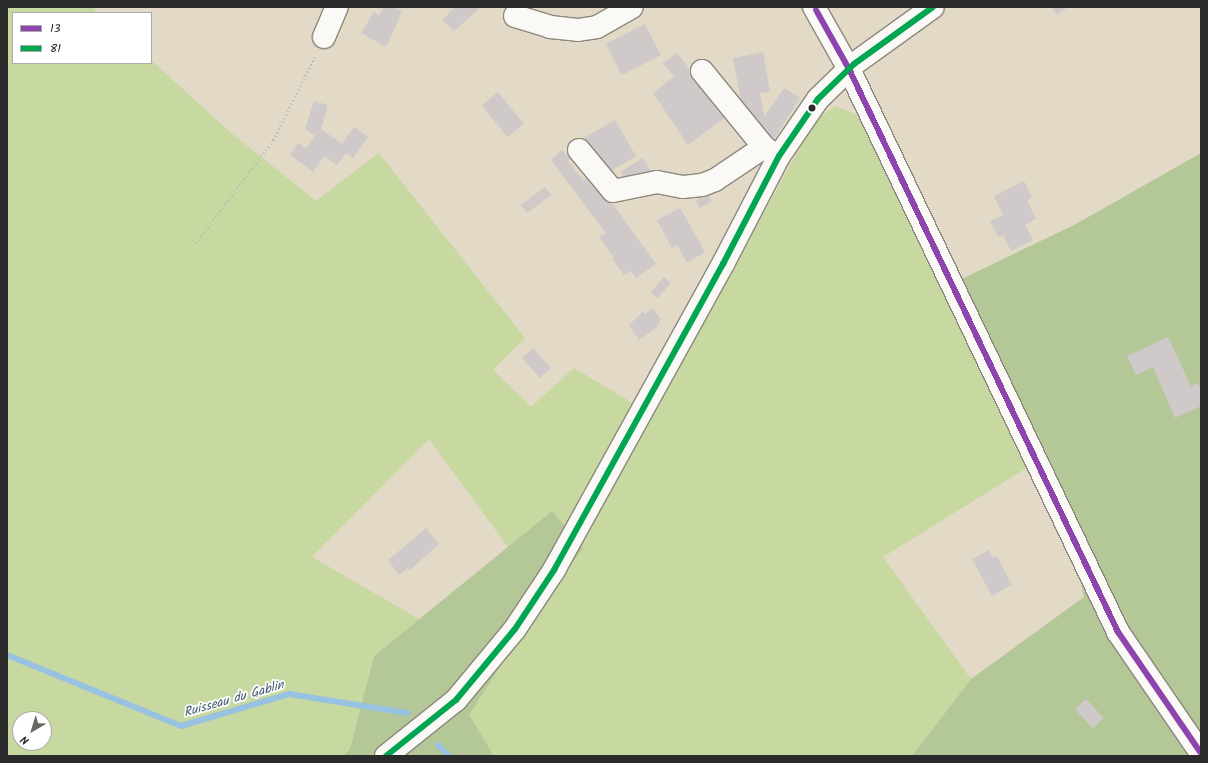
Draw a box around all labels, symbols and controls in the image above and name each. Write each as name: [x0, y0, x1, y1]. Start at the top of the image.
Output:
legend: [12, 12, 152, 64]
text: 13: [50, 19, 61, 38]
text: 81: [50, 39, 61, 58]
unlabelled marker: [807, 103, 817, 113]
water label: Ruisseau du Gablin: [182, 678, 286, 722]
north arrow: [12, 711, 52, 751]
text: N: [17, 730, 34, 749]

